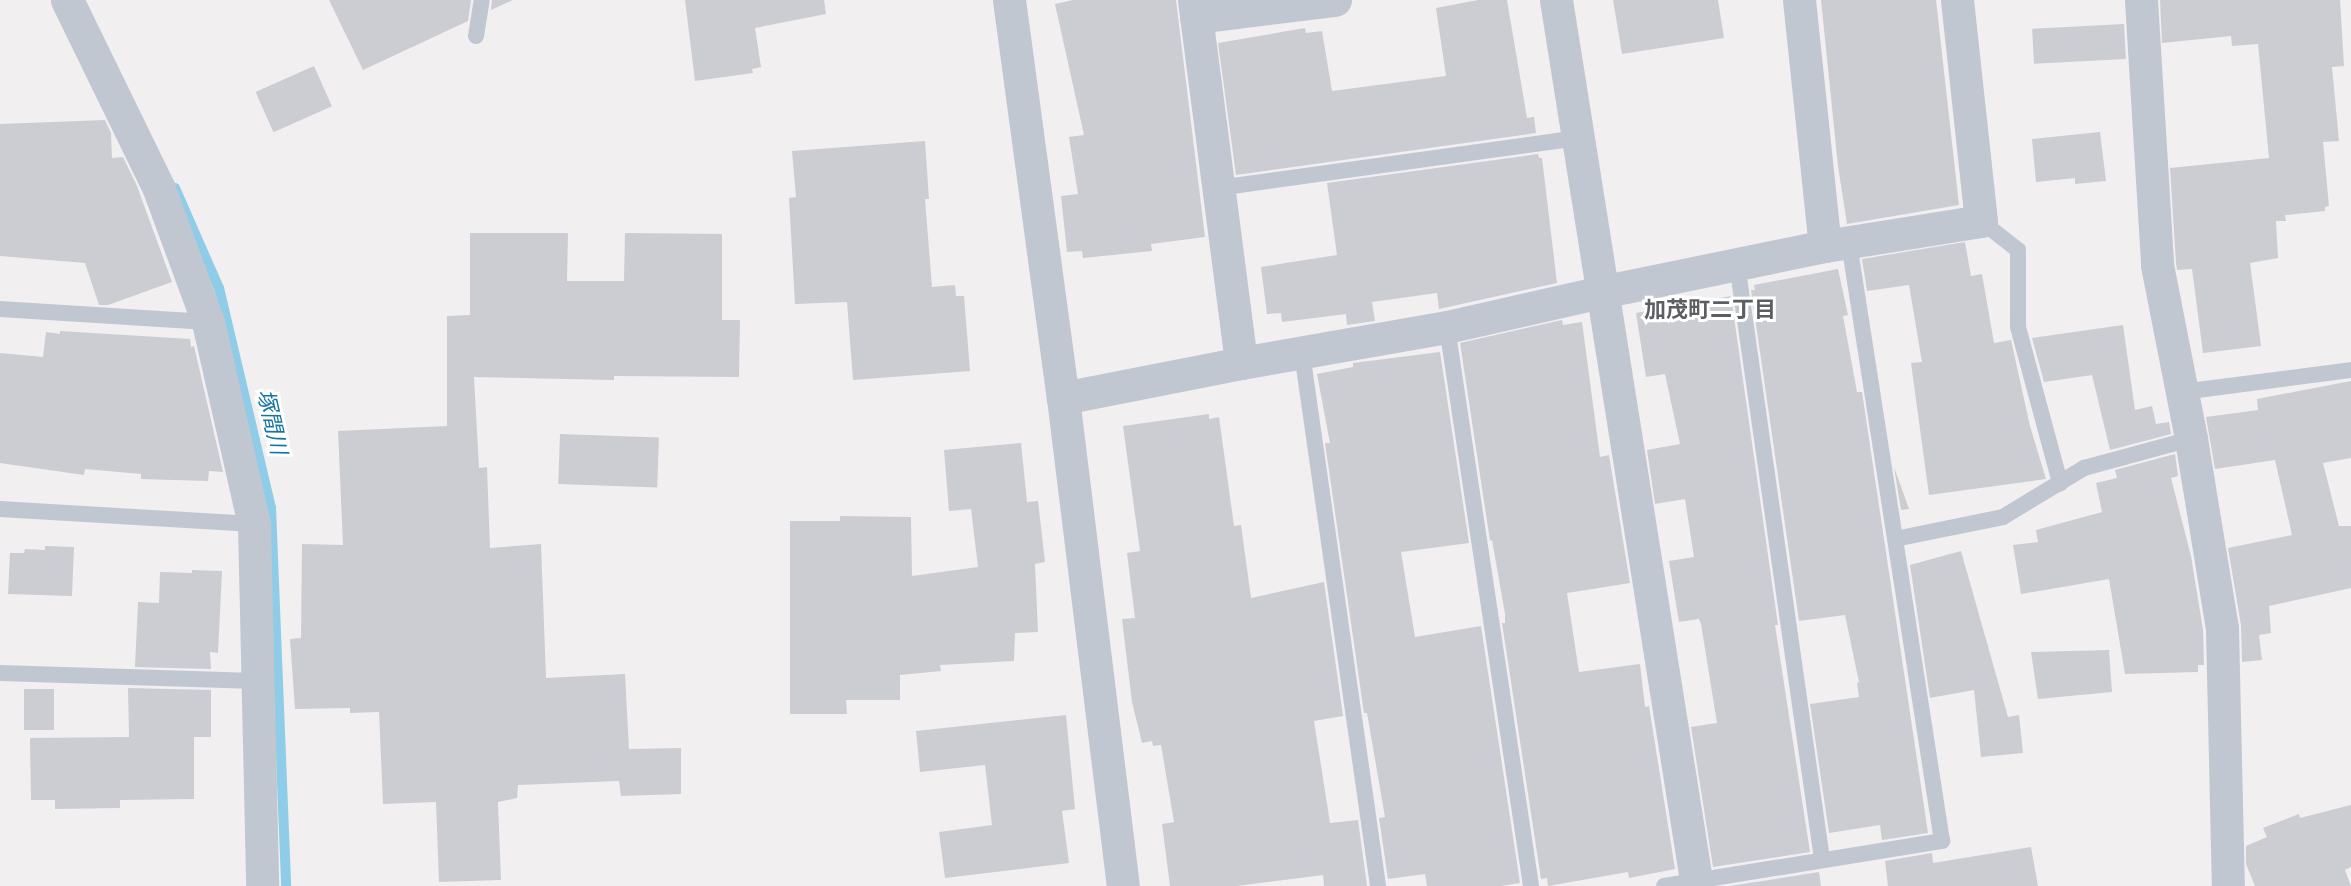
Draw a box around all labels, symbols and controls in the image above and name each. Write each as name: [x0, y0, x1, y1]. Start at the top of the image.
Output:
district label: 加茂町二丁目: [1644, 298, 1776, 324]
water label: 塚間川: [251, 387, 291, 457]

